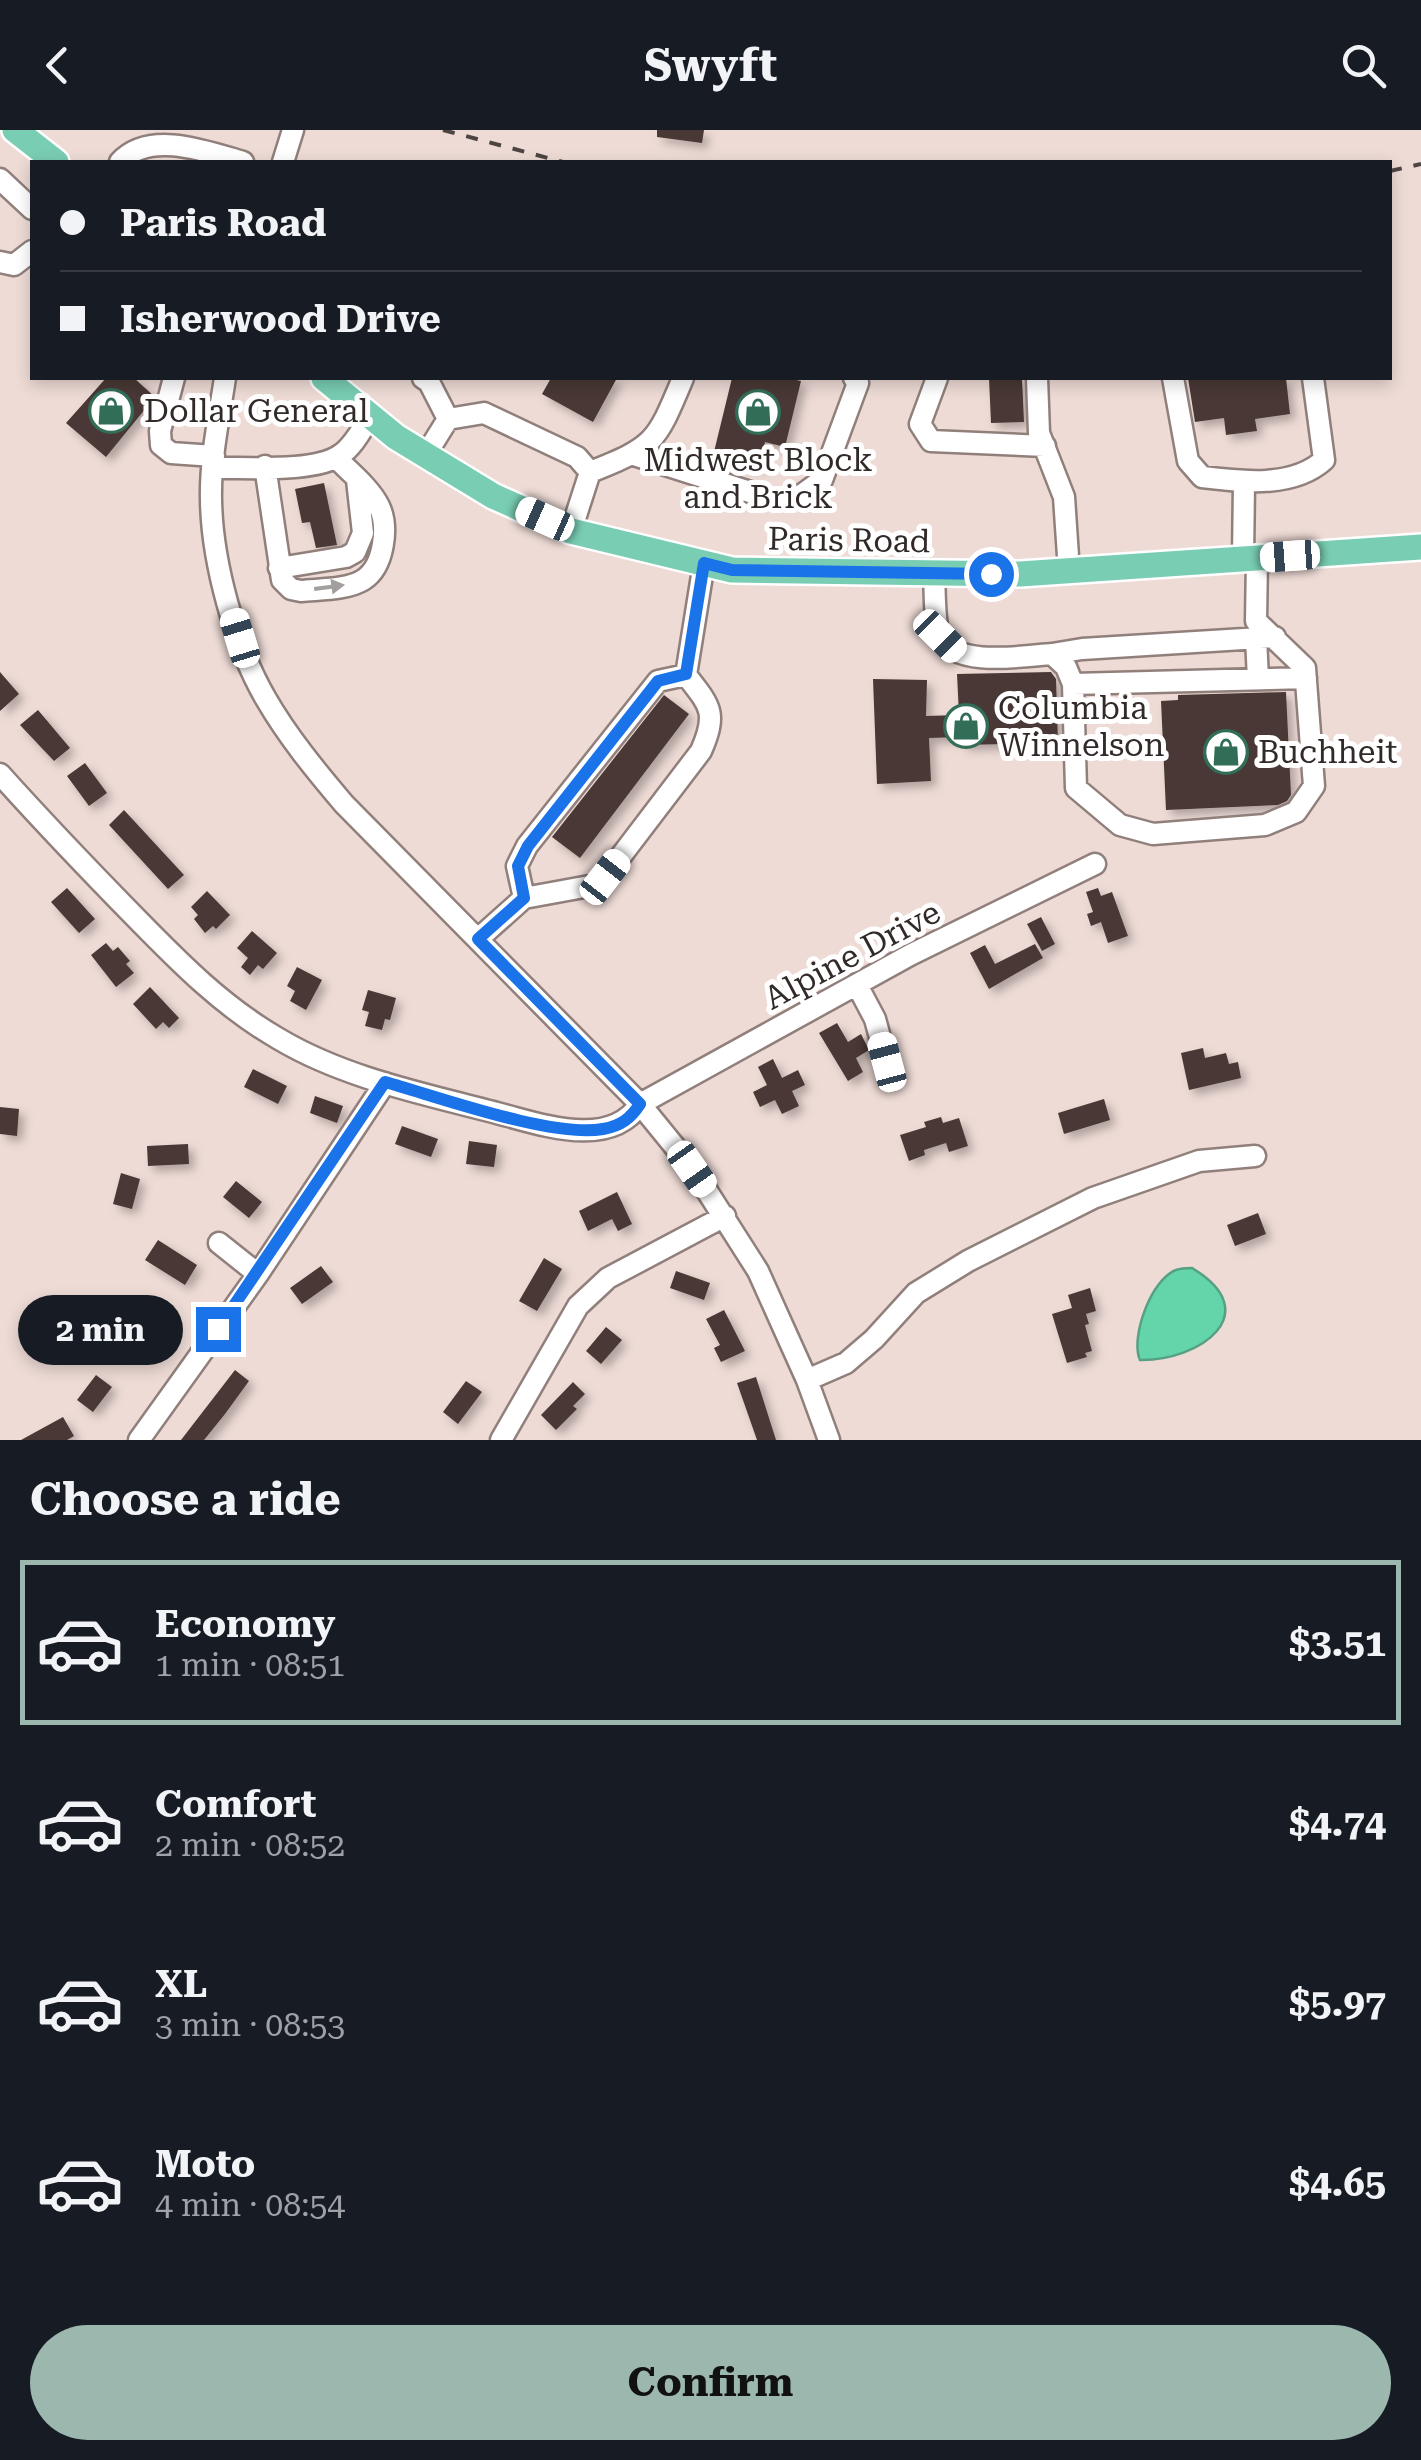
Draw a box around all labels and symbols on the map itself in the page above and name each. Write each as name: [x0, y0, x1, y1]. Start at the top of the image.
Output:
shop icon: Dollar General: [88, 388, 134, 434]
shop icon: Midwest Block and Brick: [735, 389, 781, 435]
place label: Dollar General: [144, 392, 368, 430]
place label: Midwest Block and Brick: [644, 441, 872, 516]
car: [511, 493, 579, 545]
street label: Paris Road: [767, 520, 931, 560]
car: [1259, 539, 1321, 573]
route start: [969, 552, 1014, 597]
one-way arrow: [314, 579, 346, 595]
car: [908, 604, 972, 668]
car: [217, 605, 263, 671]
place label: Columbia Winnelson: [998, 689, 1164, 764]
shop icon: Columbia Winnelson: [943, 703, 989, 749]
shop icon: Buchheit: [1203, 729, 1249, 775]
place label: Buchheit: [1258, 733, 1398, 771]
car: [575, 844, 635, 910]
street label: Alpine Drive: [758, 893, 946, 1017]
car: [865, 1029, 909, 1095]
car: [663, 1136, 721, 1202]
callout: 2 min: [18, 1294, 183, 1364]
route end: [196, 1307, 241, 1352]

